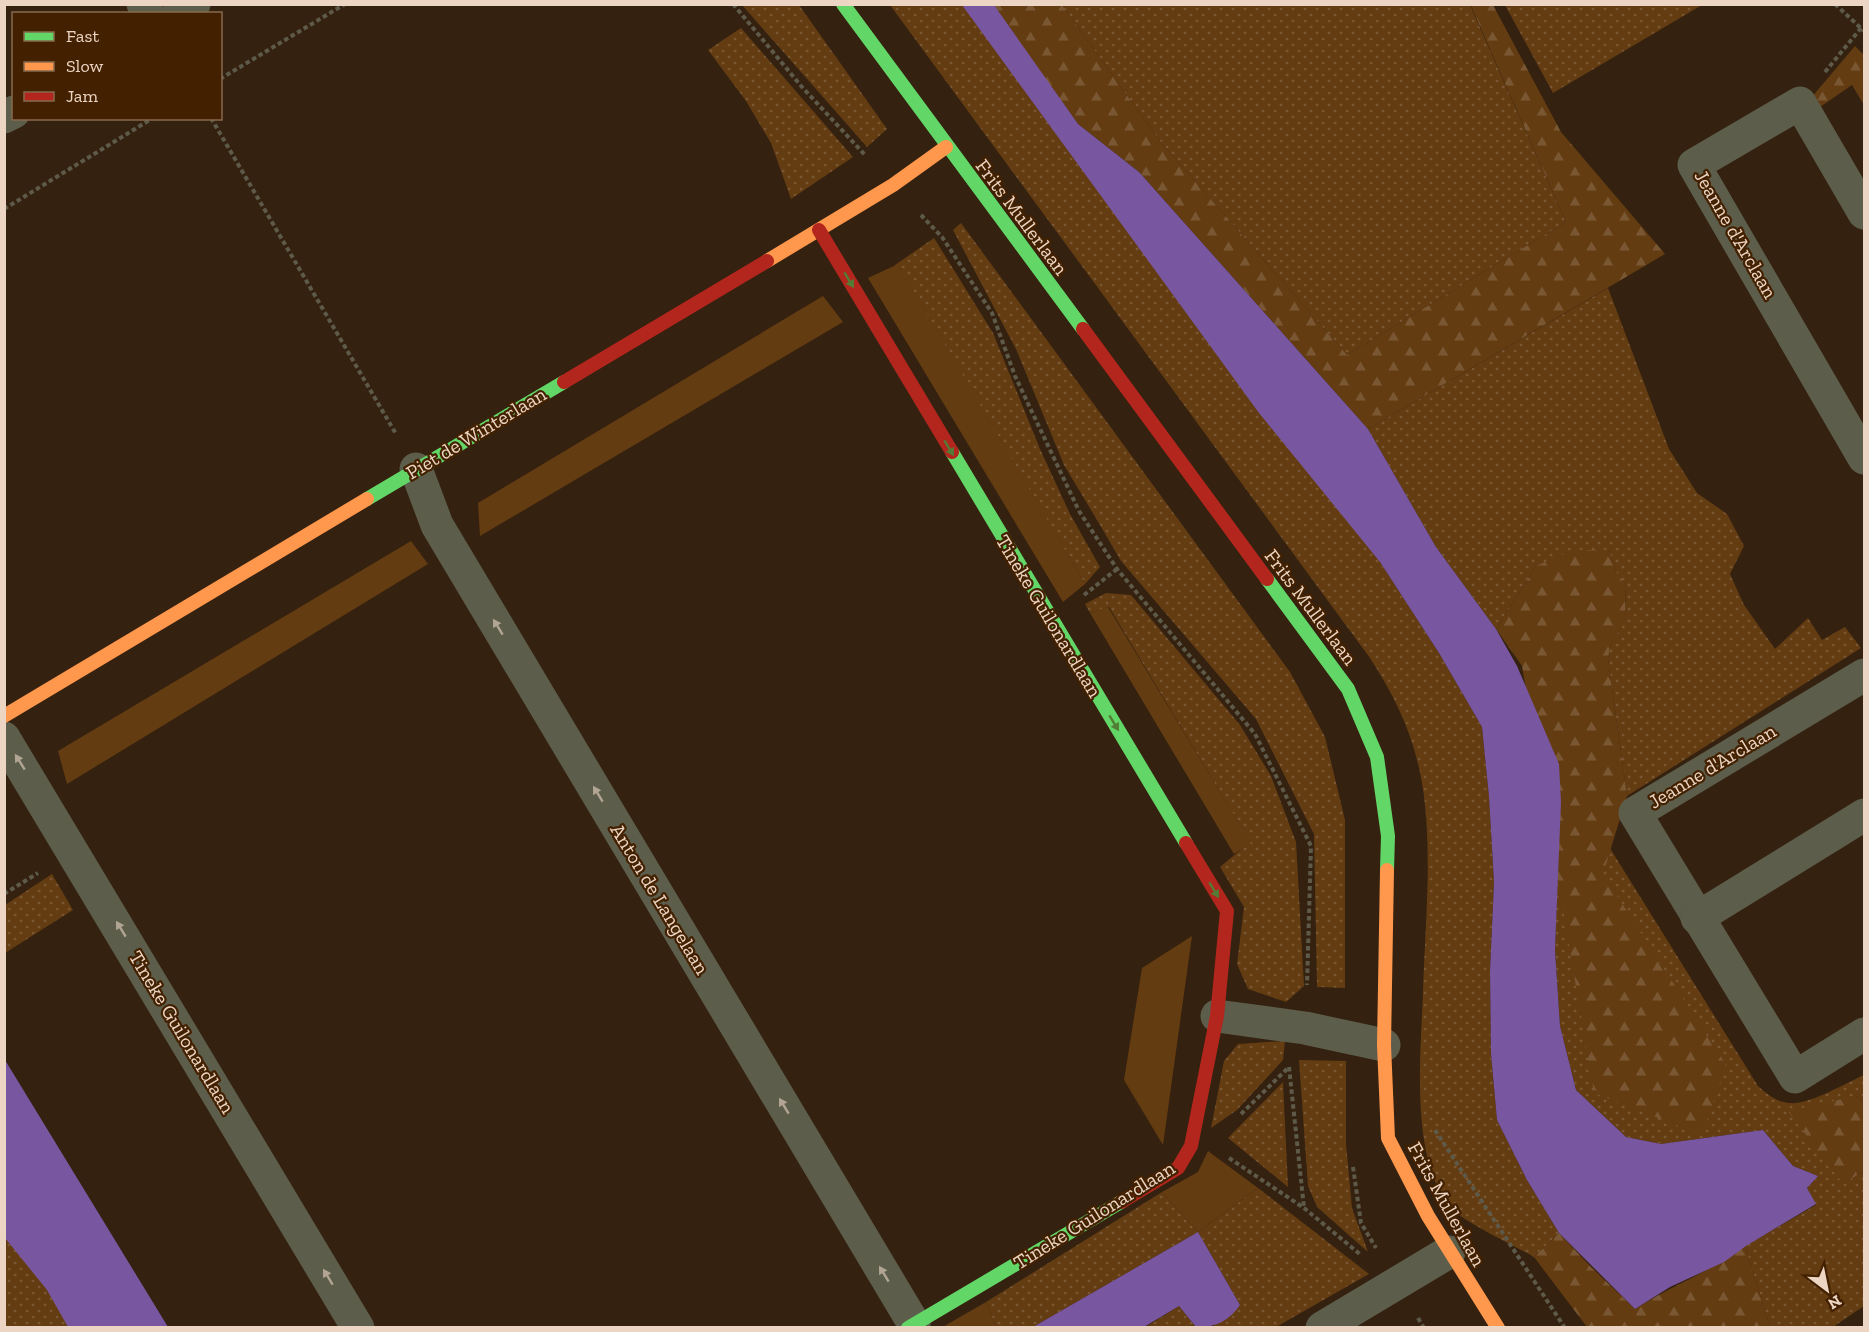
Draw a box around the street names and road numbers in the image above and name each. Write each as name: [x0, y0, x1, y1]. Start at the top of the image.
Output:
street label: Frits Mullerlaan: [971, 154, 1074, 280]
street label: Jeanne d'Arclaan: [1689, 165, 1783, 303]
street label: Piet de Winterlaan: [402, 381, 551, 484]
street label: Tineke Guilonardlaan: [991, 530, 1107, 702]
street label: Frits Mullerlaan: [1260, 544, 1363, 670]
street label: Jeanne d'Arclaan: [1644, 718, 1781, 814]
street label: Anton de Langelaan: [606, 819, 715, 979]
street label: Tineke Guilonardlaan: [124, 946, 240, 1118]
street label: Frits Mullerlaan: [1403, 1138, 1491, 1271]
street label: Tineke Guilonardlaan: [1009, 1155, 1180, 1274]

